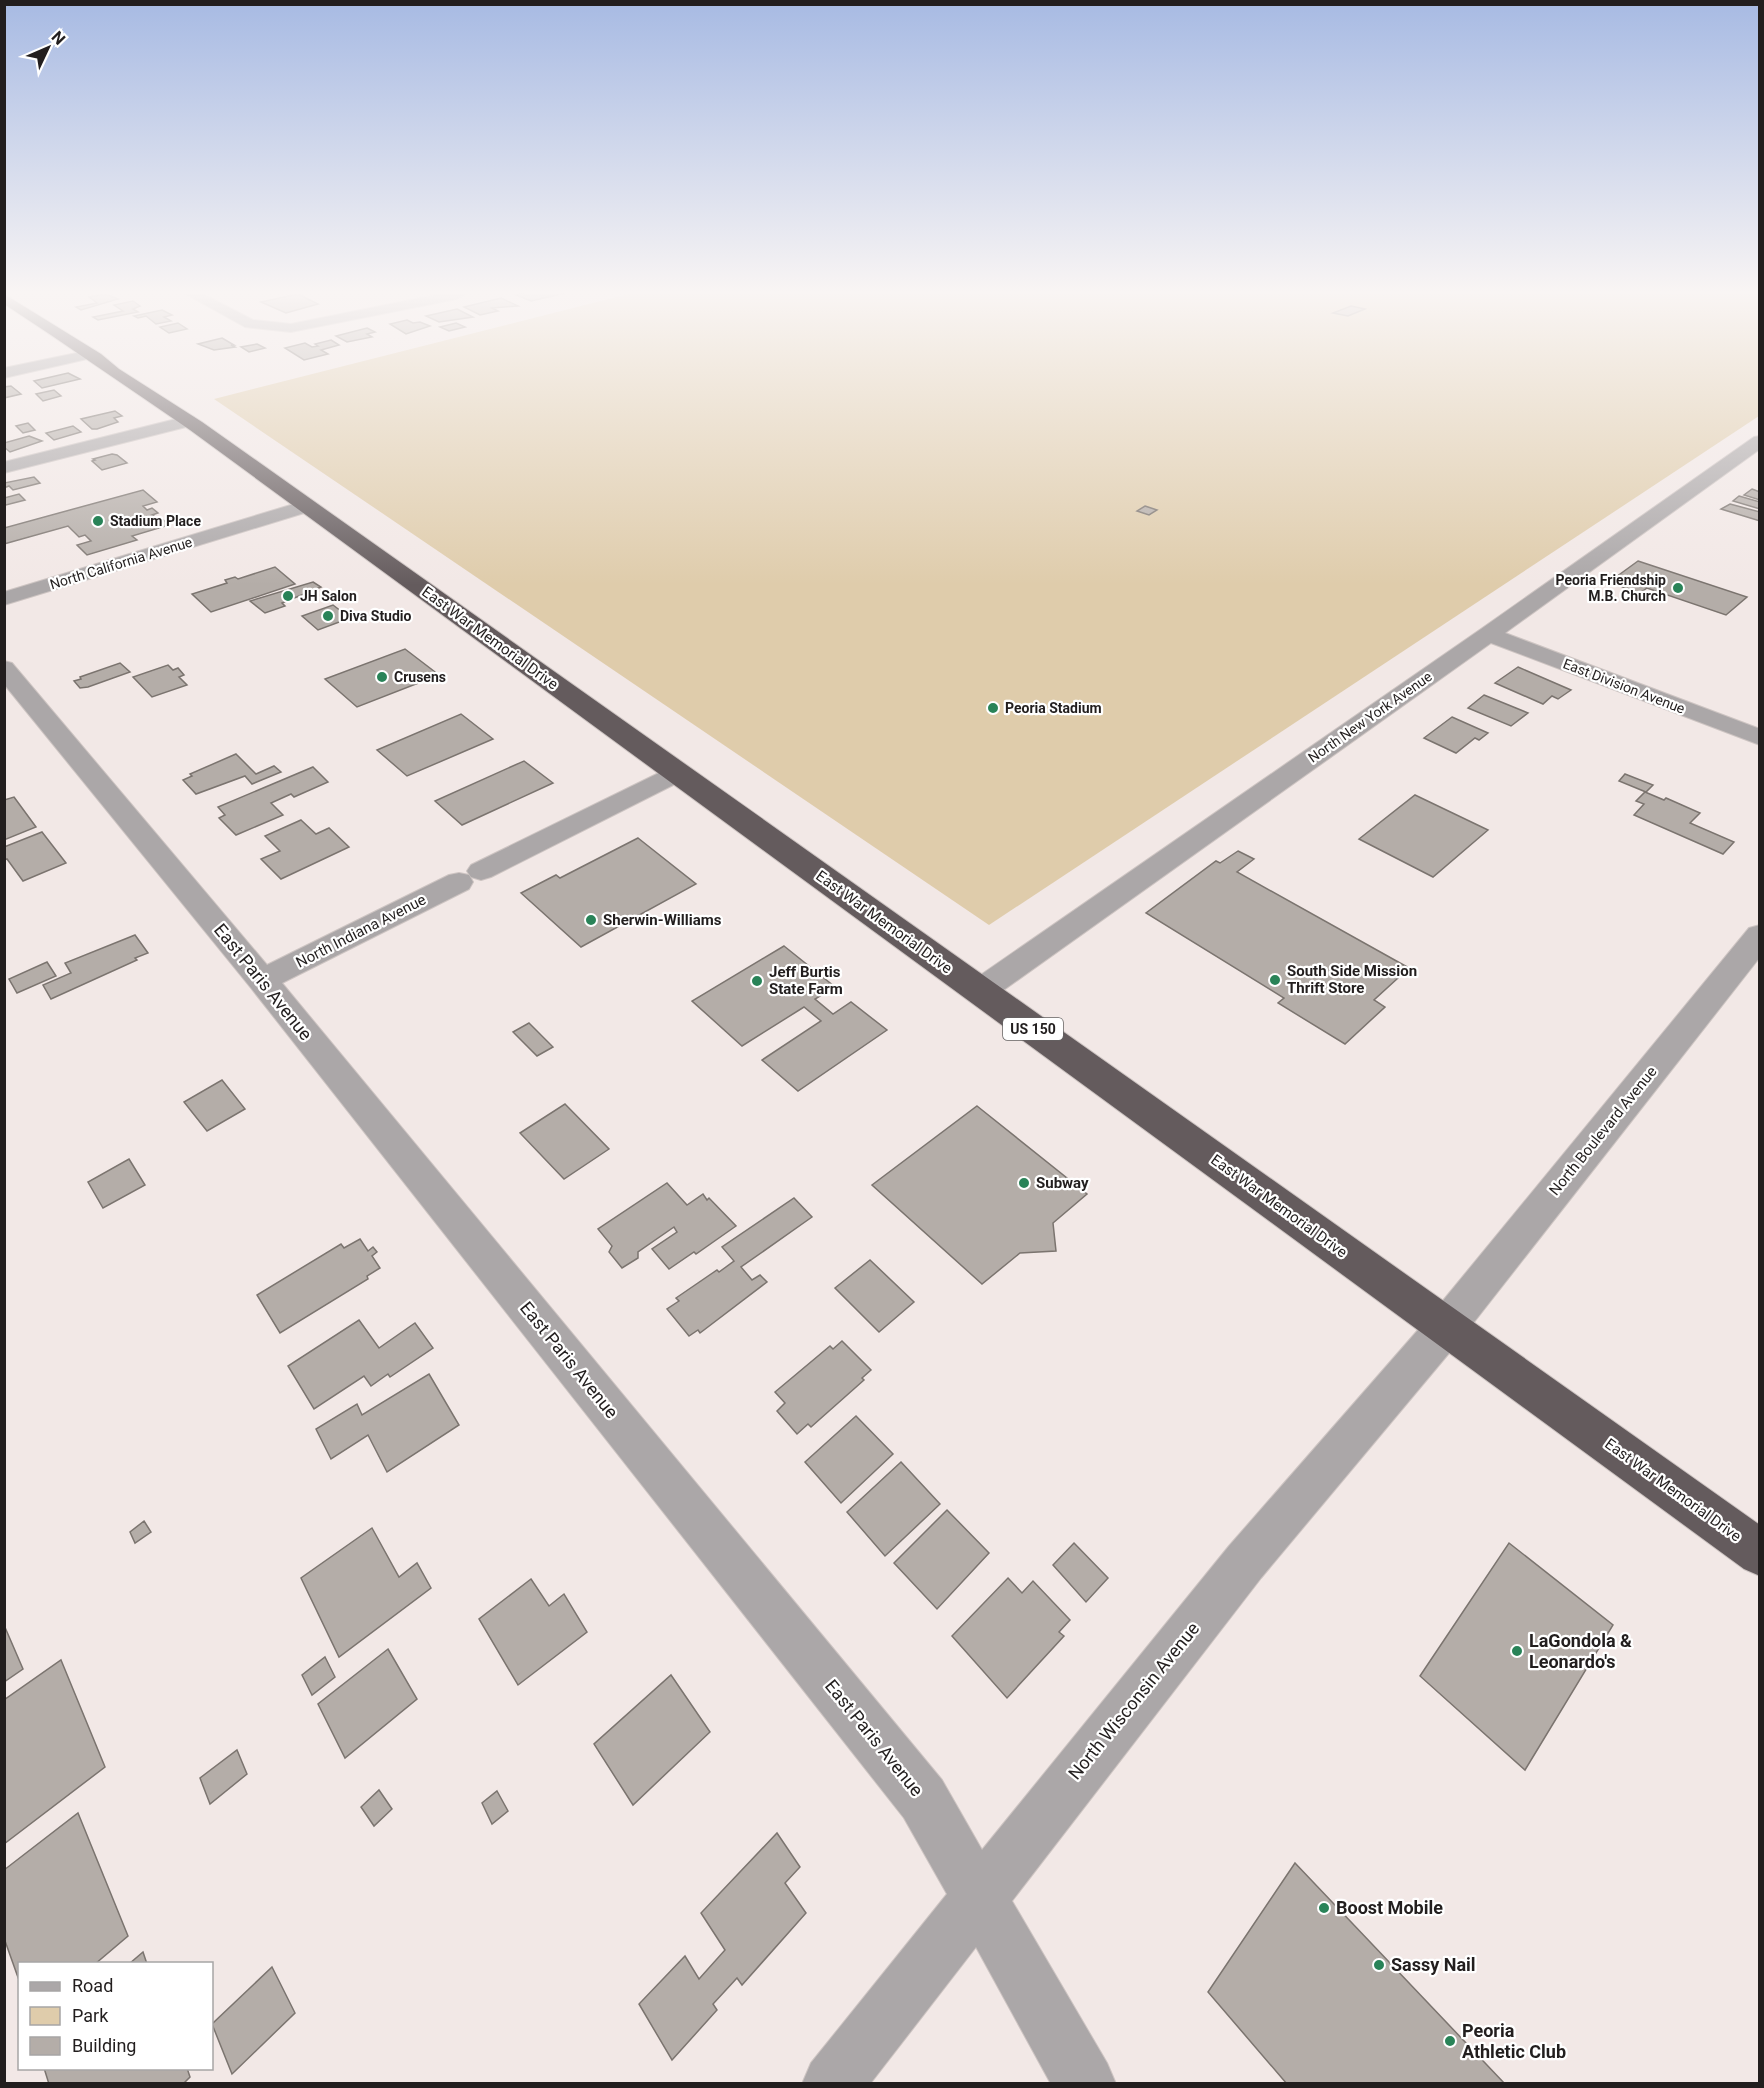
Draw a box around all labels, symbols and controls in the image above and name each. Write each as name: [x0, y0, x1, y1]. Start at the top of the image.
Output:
north arrow: [18, 18, 78, 78]
text: N: [48, 27, 69, 49]
place label: Stadium Place: [110, 513, 201, 529]
marker: Stadium Place: [91, 514, 105, 528]
street label: North California Avenue: [48, 534, 194, 592]
place label: Peoria Friendship M.B. Church: [1556, 572, 1666, 604]
marker: Peoria Friendship M.B. Church: [1671, 581, 1685, 595]
street label: East War Memorial Drive: [418, 583, 562, 693]
place label: JH Salon: [300, 588, 357, 604]
marker: JH Salon: [281, 589, 295, 603]
place label: Diva Studio: [340, 608, 412, 624]
marker: Diva Studio: [321, 609, 335, 623]
street label: East Division Avenue: [1561, 655, 1687, 717]
street label: North New York Avenue: [1305, 668, 1435, 766]
place label: Crusens: [394, 669, 446, 685]
marker: Crusens: [375, 670, 389, 684]
place label: Peoria Stadium: [1005, 700, 1102, 716]
marker: Peoria Stadium: [986, 701, 1000, 715]
street label: East War Memorial Drive: [812, 867, 956, 977]
street label: North Indiana Avenue: [293, 890, 429, 972]
place label: Sherwin-Williams: [603, 911, 722, 929]
marker: Sherwin-Williams: [584, 913, 598, 927]
street label: East Paris Avenue: [210, 919, 317, 1044]
place label: South Side Mission Thrift Store: [1287, 962, 1417, 997]
place label: Jeff Burtis State Farm: [769, 963, 843, 998]
marker: South Side Mission Thrift Store: [1268, 973, 1282, 987]
marker: Jeff Burtis State Farm: [750, 974, 764, 988]
road number: US 150: [1003, 1018, 1063, 1040]
street label: North Boulevard Avenue: [1545, 1063, 1661, 1199]
street label: East War Memorial Drive: [1207, 1151, 1351, 1261]
place label: Subway: [1036, 1174, 1089, 1192]
marker: Subway: [1017, 1176, 1031, 1190]
street label: East Paris Avenue: [516, 1297, 623, 1422]
street label: East War Memorial Drive: [1601, 1435, 1745, 1545]
street label: North Wisconsin Avenue: [1064, 1618, 1203, 1784]
place label: LaGondola & Leonardo's: [1529, 1630, 1632, 1672]
marker: LaGondola & Leonardo's: [1510, 1644, 1524, 1658]
street label: East Paris Avenue: [821, 1675, 928, 1800]
place label: Boost Mobile: [1336, 1897, 1443, 1918]
marker: Boost Mobile: [1317, 1901, 1331, 1915]
place label: Sassy Nail: [1391, 1954, 1476, 1975]
marker: Sassy Nail: [1372, 1958, 1386, 1972]
legend: [18, 1962, 213, 2070]
text: Road: [72, 1975, 113, 1996]
text: Park: [72, 2005, 109, 2026]
place label: Peoria Athletic Club: [1462, 2020, 1566, 2062]
marker: Peoria Athletic Club: [1443, 2034, 1457, 2048]
text: Building: [72, 2035, 136, 2056]

